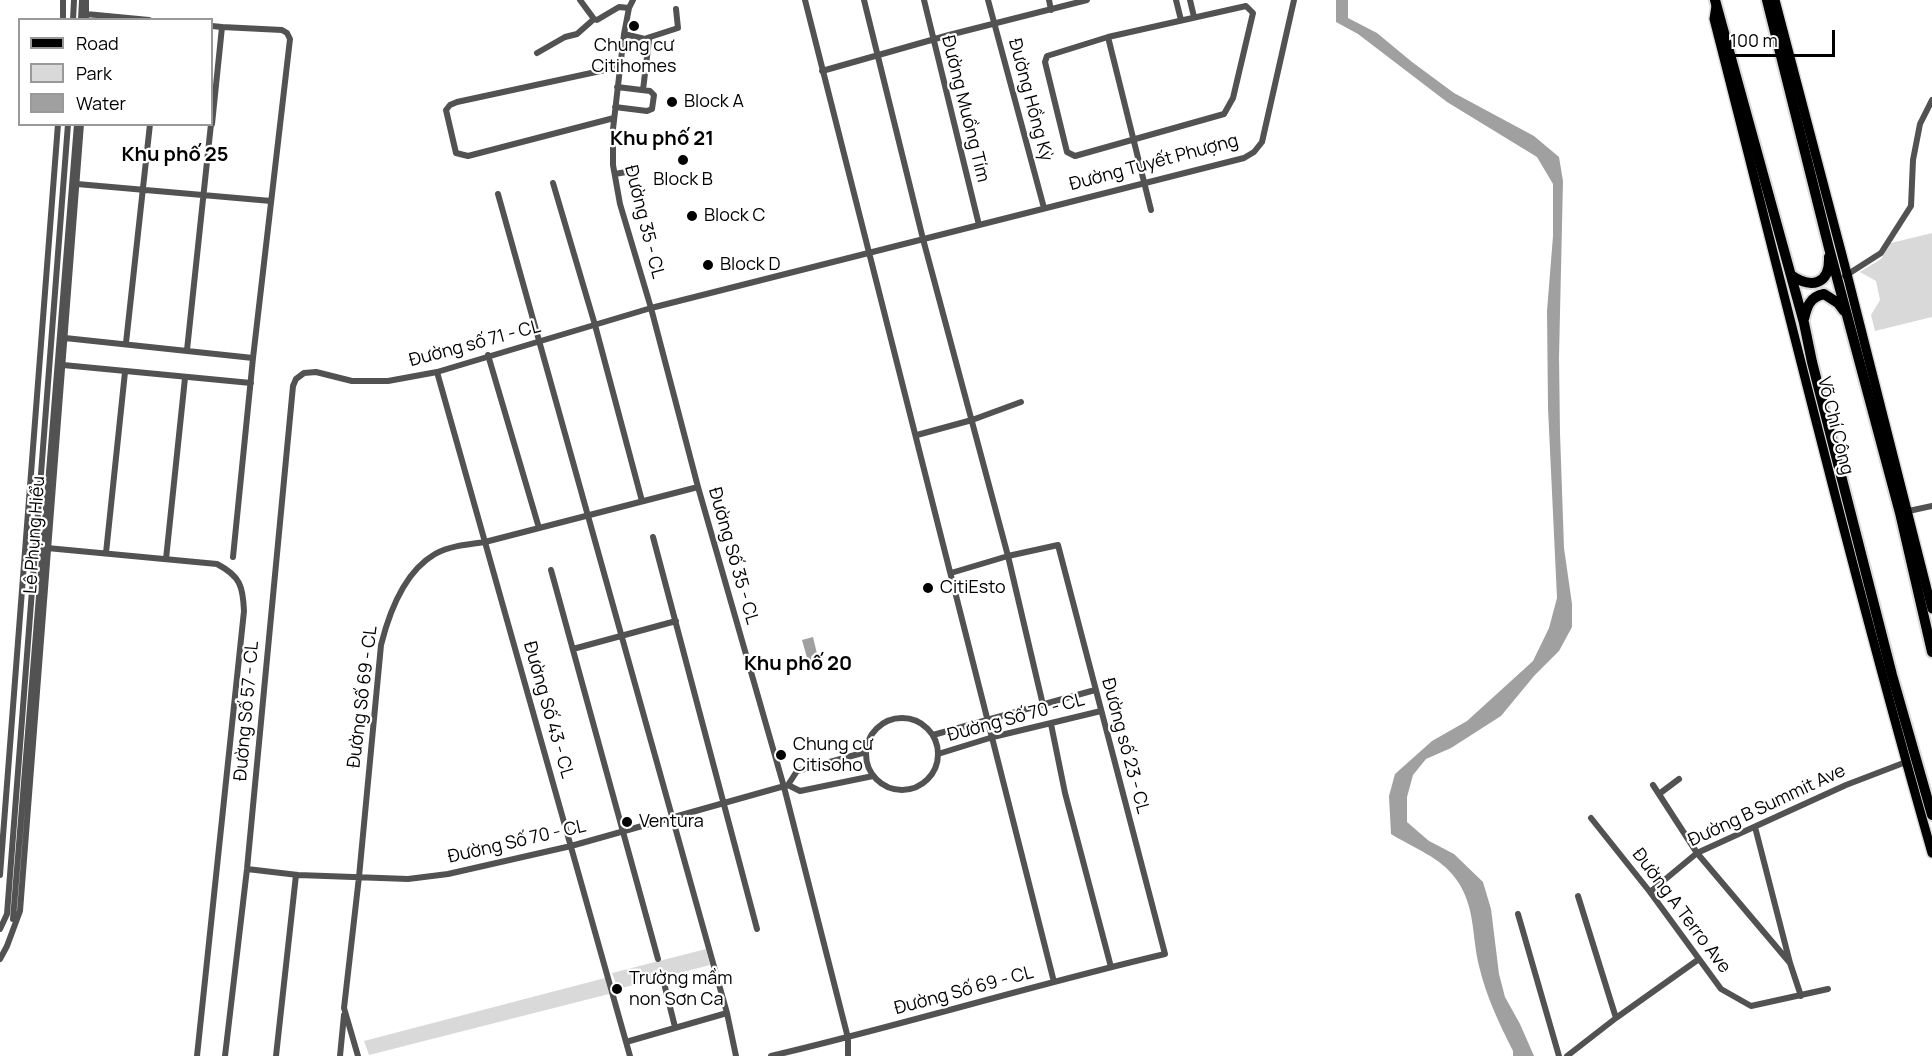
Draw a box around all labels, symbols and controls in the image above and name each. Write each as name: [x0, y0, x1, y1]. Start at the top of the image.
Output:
legend: [18, 18, 213, 126]
scale bar: [1722, 18, 1838, 56]
marker: Chung cư Citihomes: [627, 19, 641, 33]
text: 100 m: [1730, 28, 1778, 52]
text: Road: [76, 31, 119, 55]
street label: Đường Muồng Tím: [936, 34, 994, 184]
place label: Chung cư Citihomes: [591, 35, 677, 78]
street label: Đường Hồng Kỳ: [1003, 36, 1057, 164]
text: Park: [76, 61, 112, 85]
text: Water: [76, 91, 126, 115]
place label: Block A: [684, 91, 744, 113]
marker: Block A: [665, 95, 679, 109]
district label: Khu phố 21: [610, 127, 714, 151]
street label: Đường Tuyết Phượng: [1067, 130, 1241, 196]
district label: Khu phố 25: [122, 143, 228, 167]
marker: Block B: [676, 153, 690, 167]
street label: Đường 35 - CL: [620, 163, 668, 281]
place label: Block B: [653, 169, 713, 191]
place label: Block C: [704, 205, 765, 227]
marker: Block C: [685, 209, 699, 223]
place label: Block D: [720, 254, 780, 276]
marker: Block D: [701, 258, 715, 272]
street label: Đường số 71 - CL: [407, 316, 543, 372]
street label: Võ Chí Công: [1812, 375, 1858, 477]
street label: Lê Phụng Hiểu: [20, 475, 50, 595]
street label: Đường Số 35 - CL: [703, 485, 763, 627]
place label: CitiEsto: [940, 577, 1006, 599]
marker: CitiEsto: [921, 581, 935, 595]
street label: Đường Số 69 - CL: [344, 625, 382, 769]
street label: Đường Số 43 - CL: [518, 639, 578, 781]
street label: Đường Số 57 - CL: [230, 640, 264, 782]
district label: Khu phố 20: [744, 652, 852, 676]
street label: Đường số 23 - CL: [1097, 676, 1153, 816]
street label: Đường Số 70 - CL: [945, 689, 1087, 747]
place label: Chung cư Citisoho: [793, 734, 873, 777]
marker: Chung cư Citisoho: [774, 748, 788, 762]
street label: Đường B Summit Ave: [1685, 760, 1849, 852]
place label: Ventura: [639, 811, 704, 833]
marker: Ventura: [620, 815, 634, 829]
street label: Đường Số 70 - CL: [446, 816, 588, 868]
street label: Đường A Terro Ave: [1627, 844, 1735, 978]
street label: Đường Số 69 - CL: [892, 962, 1036, 1020]
place label: Trường mầm non Sơn Ca: [629, 968, 732, 1010]
marker: Trường mầm non Sơn Ca: [610, 982, 624, 996]

